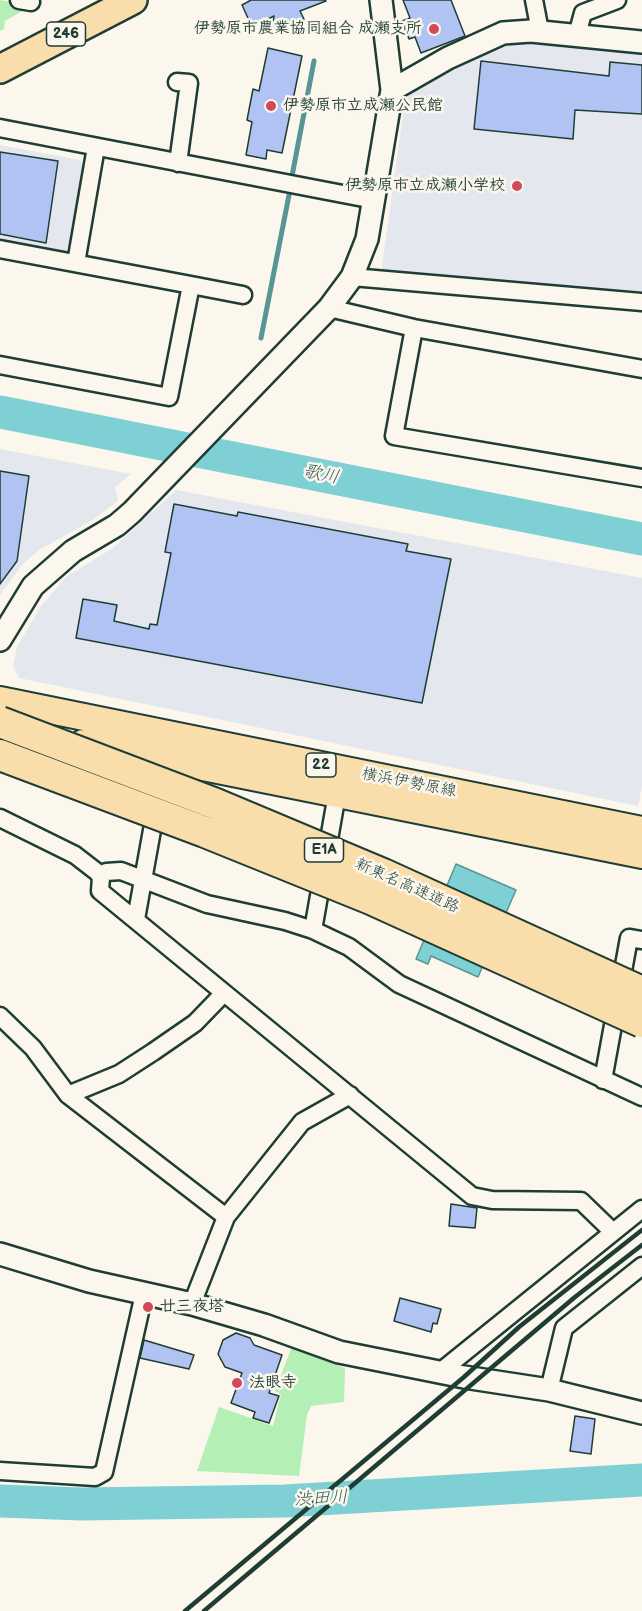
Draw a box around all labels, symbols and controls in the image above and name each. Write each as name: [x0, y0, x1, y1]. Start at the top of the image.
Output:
place label: 伊勢原市農業協同組合 成瀬支所: [194, 19, 422, 39]
road number: 246: [46, 22, 86, 46]
marker: 伊勢原市農業協同組合 成瀬支所: [427, 22, 441, 36]
place label: 伊勢原市立成瀬公民館: [283, 96, 443, 116]
marker: 伊勢原市立成瀬公民館: [264, 99, 278, 113]
place label: 伊勢原市立成瀬小学校: [345, 176, 505, 196]
marker: 伊勢原市立成瀬小学校: [510, 179, 524, 193]
water label: 歌川: [301, 461, 341, 489]
road number: 22: [306, 753, 336, 777]
street label: 横浜伊勢原線: [360, 764, 458, 802]
road number: E1A: [304, 838, 344, 862]
street label: 新東名高速道路: [352, 854, 462, 918]
place label: 廿三夜塔: [160, 1297, 224, 1317]
marker: 廿三夜塔: [141, 1300, 155, 1314]
place label: 法眼寺: [249, 1373, 297, 1393]
marker: 法眼寺: [230, 1376, 244, 1390]
water label: 渋田川: [293, 1487, 349, 1511]

